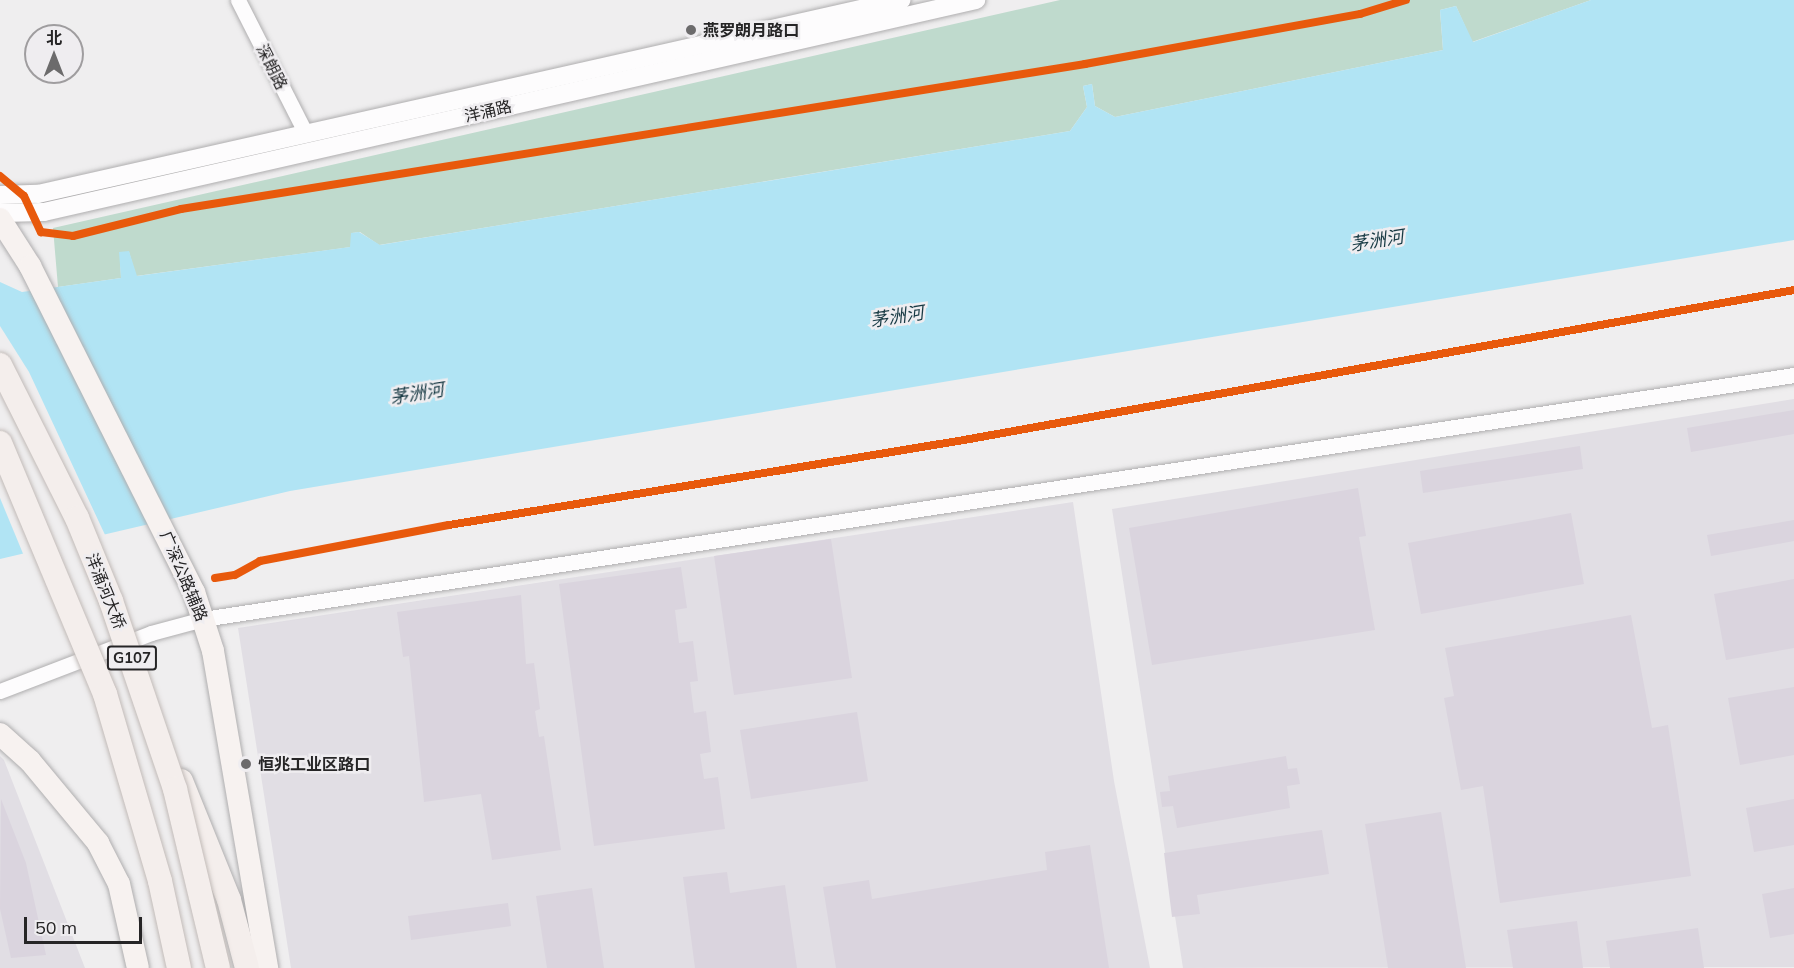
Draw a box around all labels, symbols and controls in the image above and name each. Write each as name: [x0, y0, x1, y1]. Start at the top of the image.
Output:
place label: 燕罗朗月路口: [703, 20, 799, 40]
marker: 燕罗朗月路口: [684, 23, 698, 37]
north arrow: [24, 24, 84, 84]
text: 北: [46, 28, 62, 48]
street label: 深朗路: [253, 41, 291, 93]
street label: 洋涌路: [462, 96, 514, 126]
water label: 茅洲河: [1349, 226, 1405, 256]
water label: 茅洲河: [869, 302, 925, 332]
water label: 茅洲河: [389, 379, 445, 409]
street label: 广深公路辅路: [156, 528, 212, 624]
street label: 洋涌河大桥: [82, 550, 130, 632]
road number: G107: [106, 646, 158, 670]
place label: 恒兆工业区路口: [258, 754, 370, 774]
marker: 恒兆工业区路口: [239, 757, 253, 771]
scale bar: [27, 905, 146, 943]
text: 50 m: [35, 916, 77, 939]

